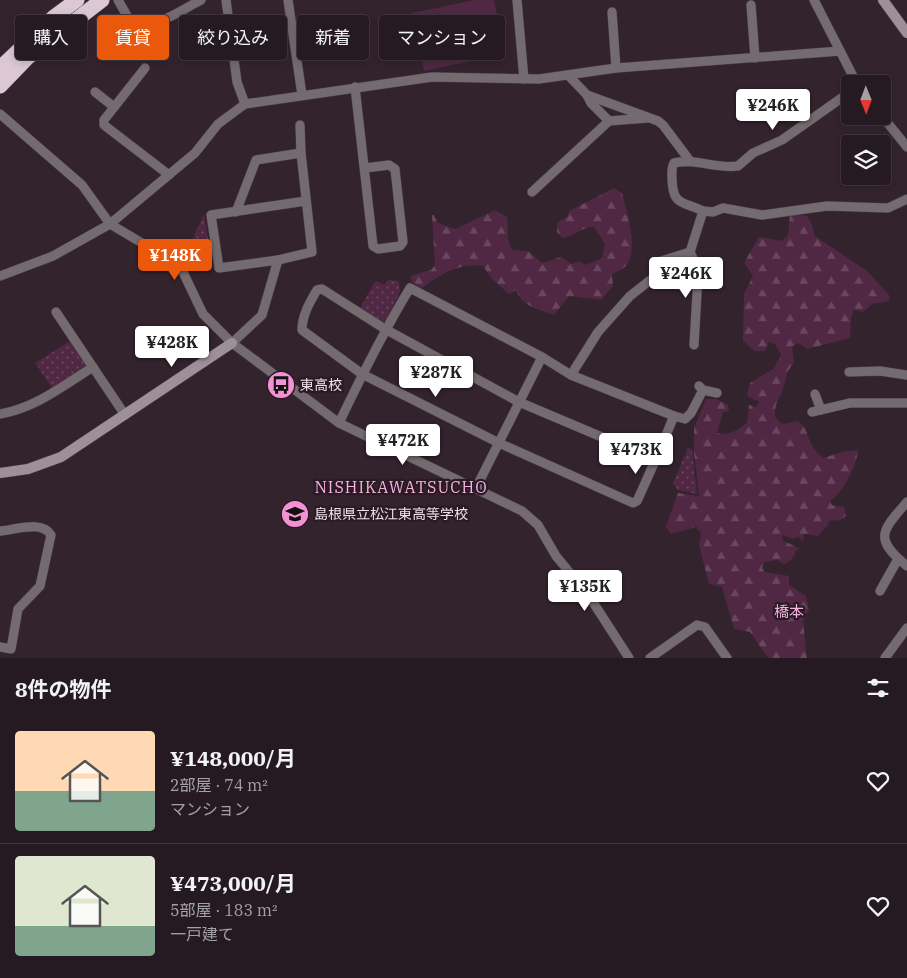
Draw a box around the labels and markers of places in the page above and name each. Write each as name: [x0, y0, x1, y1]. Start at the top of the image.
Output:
pin: ¥246K: [738, 88, 808, 131]
pin: ¥148K: [140, 238, 210, 281]
pin: ¥246K: [651, 256, 721, 299]
pin: ¥428K: [137, 326, 207, 368]
pin: ¥287K: [401, 356, 471, 398]
bus stop icon: 東高校: [266, 370, 296, 400]
place label: 東高校: [300, 376, 342, 394]
pin: ¥472K: [368, 424, 438, 466]
pin: ¥473K: [601, 432, 671, 475]
school or university icon: 島根県立松江東高等学校: [280, 499, 310, 529]
place label: 島根県立松江東高等学校: [314, 505, 468, 523]
pin: ¥135K: [550, 570, 620, 612]

